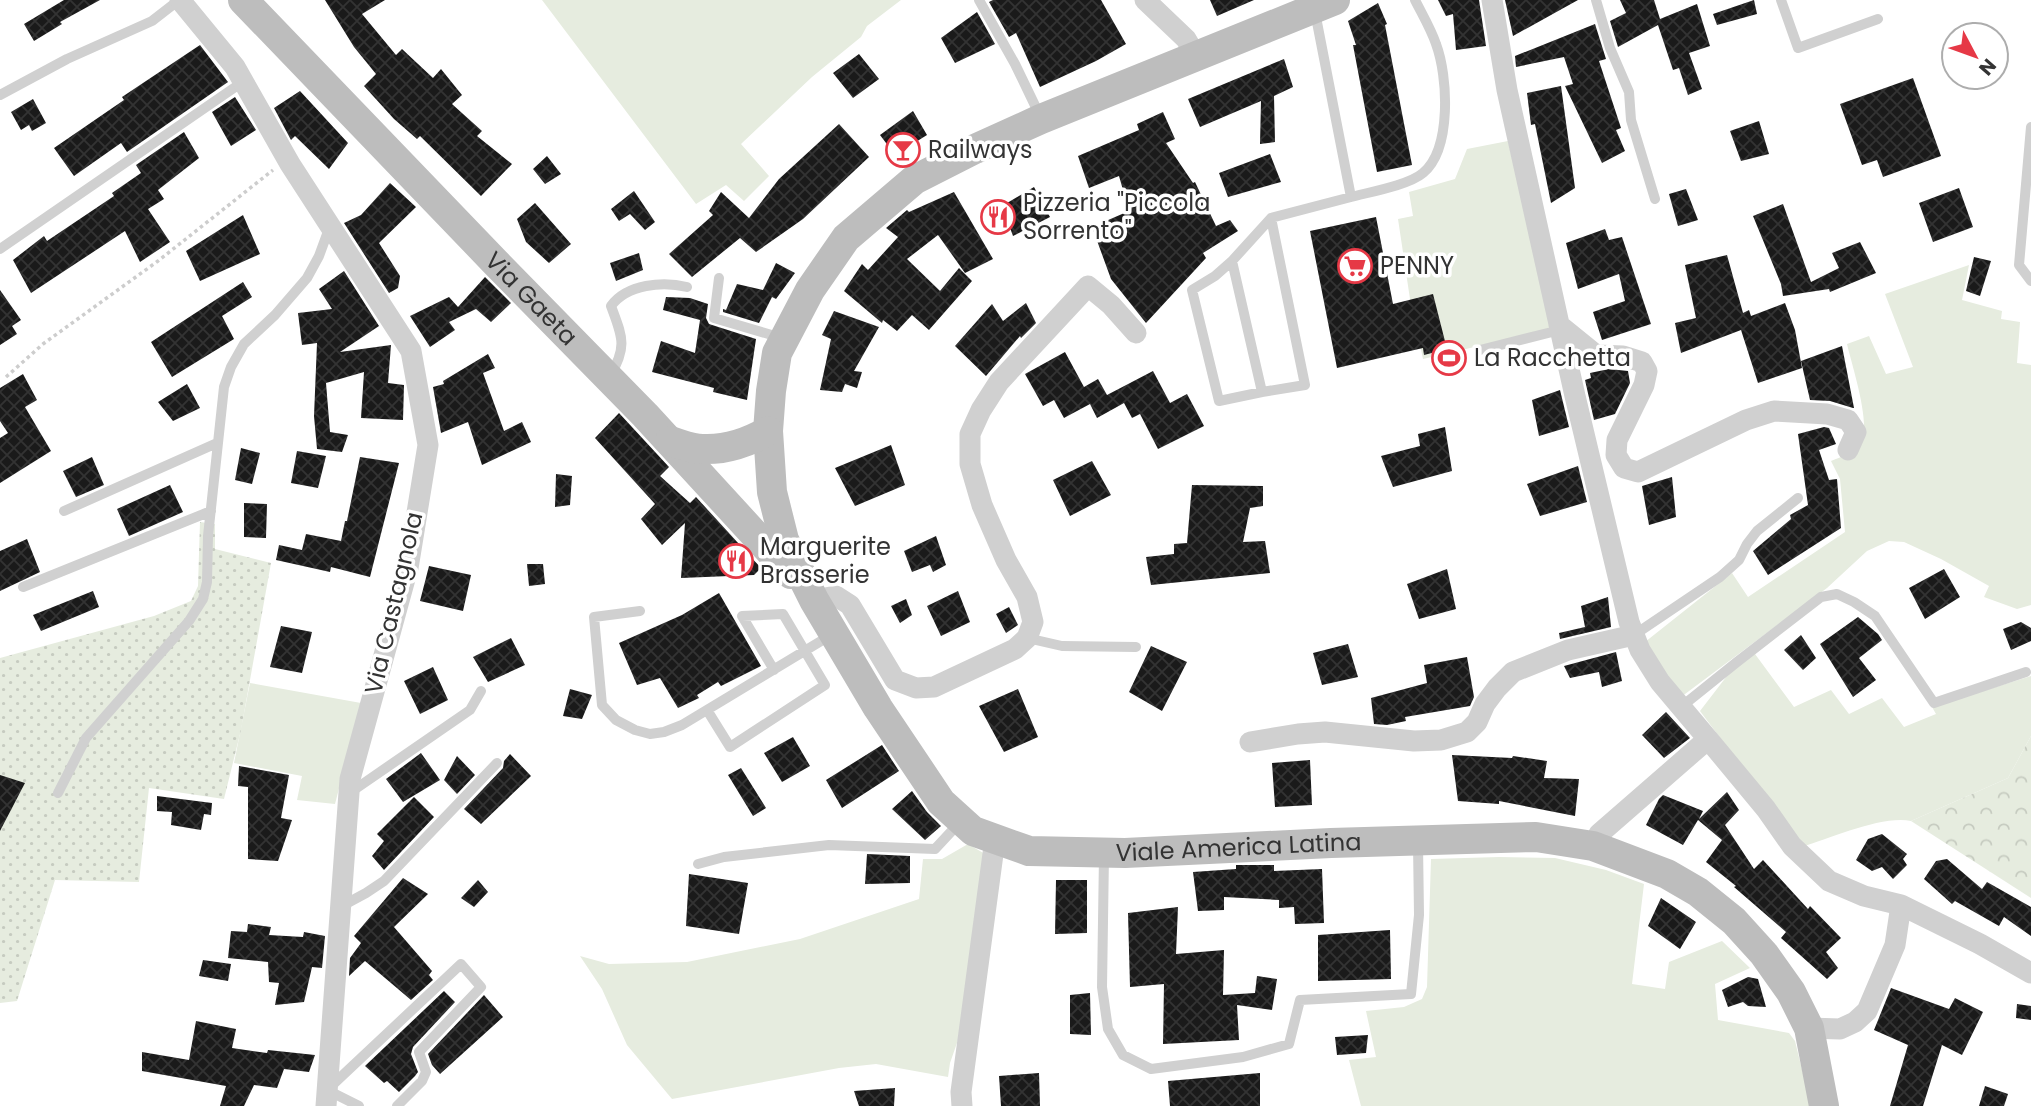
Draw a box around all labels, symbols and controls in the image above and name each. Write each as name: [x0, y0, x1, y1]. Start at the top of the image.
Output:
north arrow: [1940, 21, 2010, 91]
text: N: [1973, 53, 2002, 81]
bar icon: Railways: [884, 131, 922, 169]
place label: Railways: [928, 133, 1033, 166]
place label: Pizzeria "Piccola Sorrento": [1023, 186, 1210, 247]
restaurant icon: Pizzeria "Piccola Sorrento": [979, 198, 1017, 236]
street label: Via Gaeta: [478, 244, 585, 353]
supermarket icon: PENNY: [1336, 247, 1374, 285]
place label: PENNY: [1380, 249, 1454, 282]
sports icon: La Racchetta: [1430, 339, 1468, 377]
place label: La Racchetta: [1474, 341, 1631, 374]
street label: Via Castagnola: [357, 509, 431, 697]
place label: Marguerite Brasserie: [760, 530, 891, 591]
restaurant icon: Marguerite Brasserie: [717, 542, 755, 580]
street label: Viale America Latina: [1115, 825, 1362, 869]

